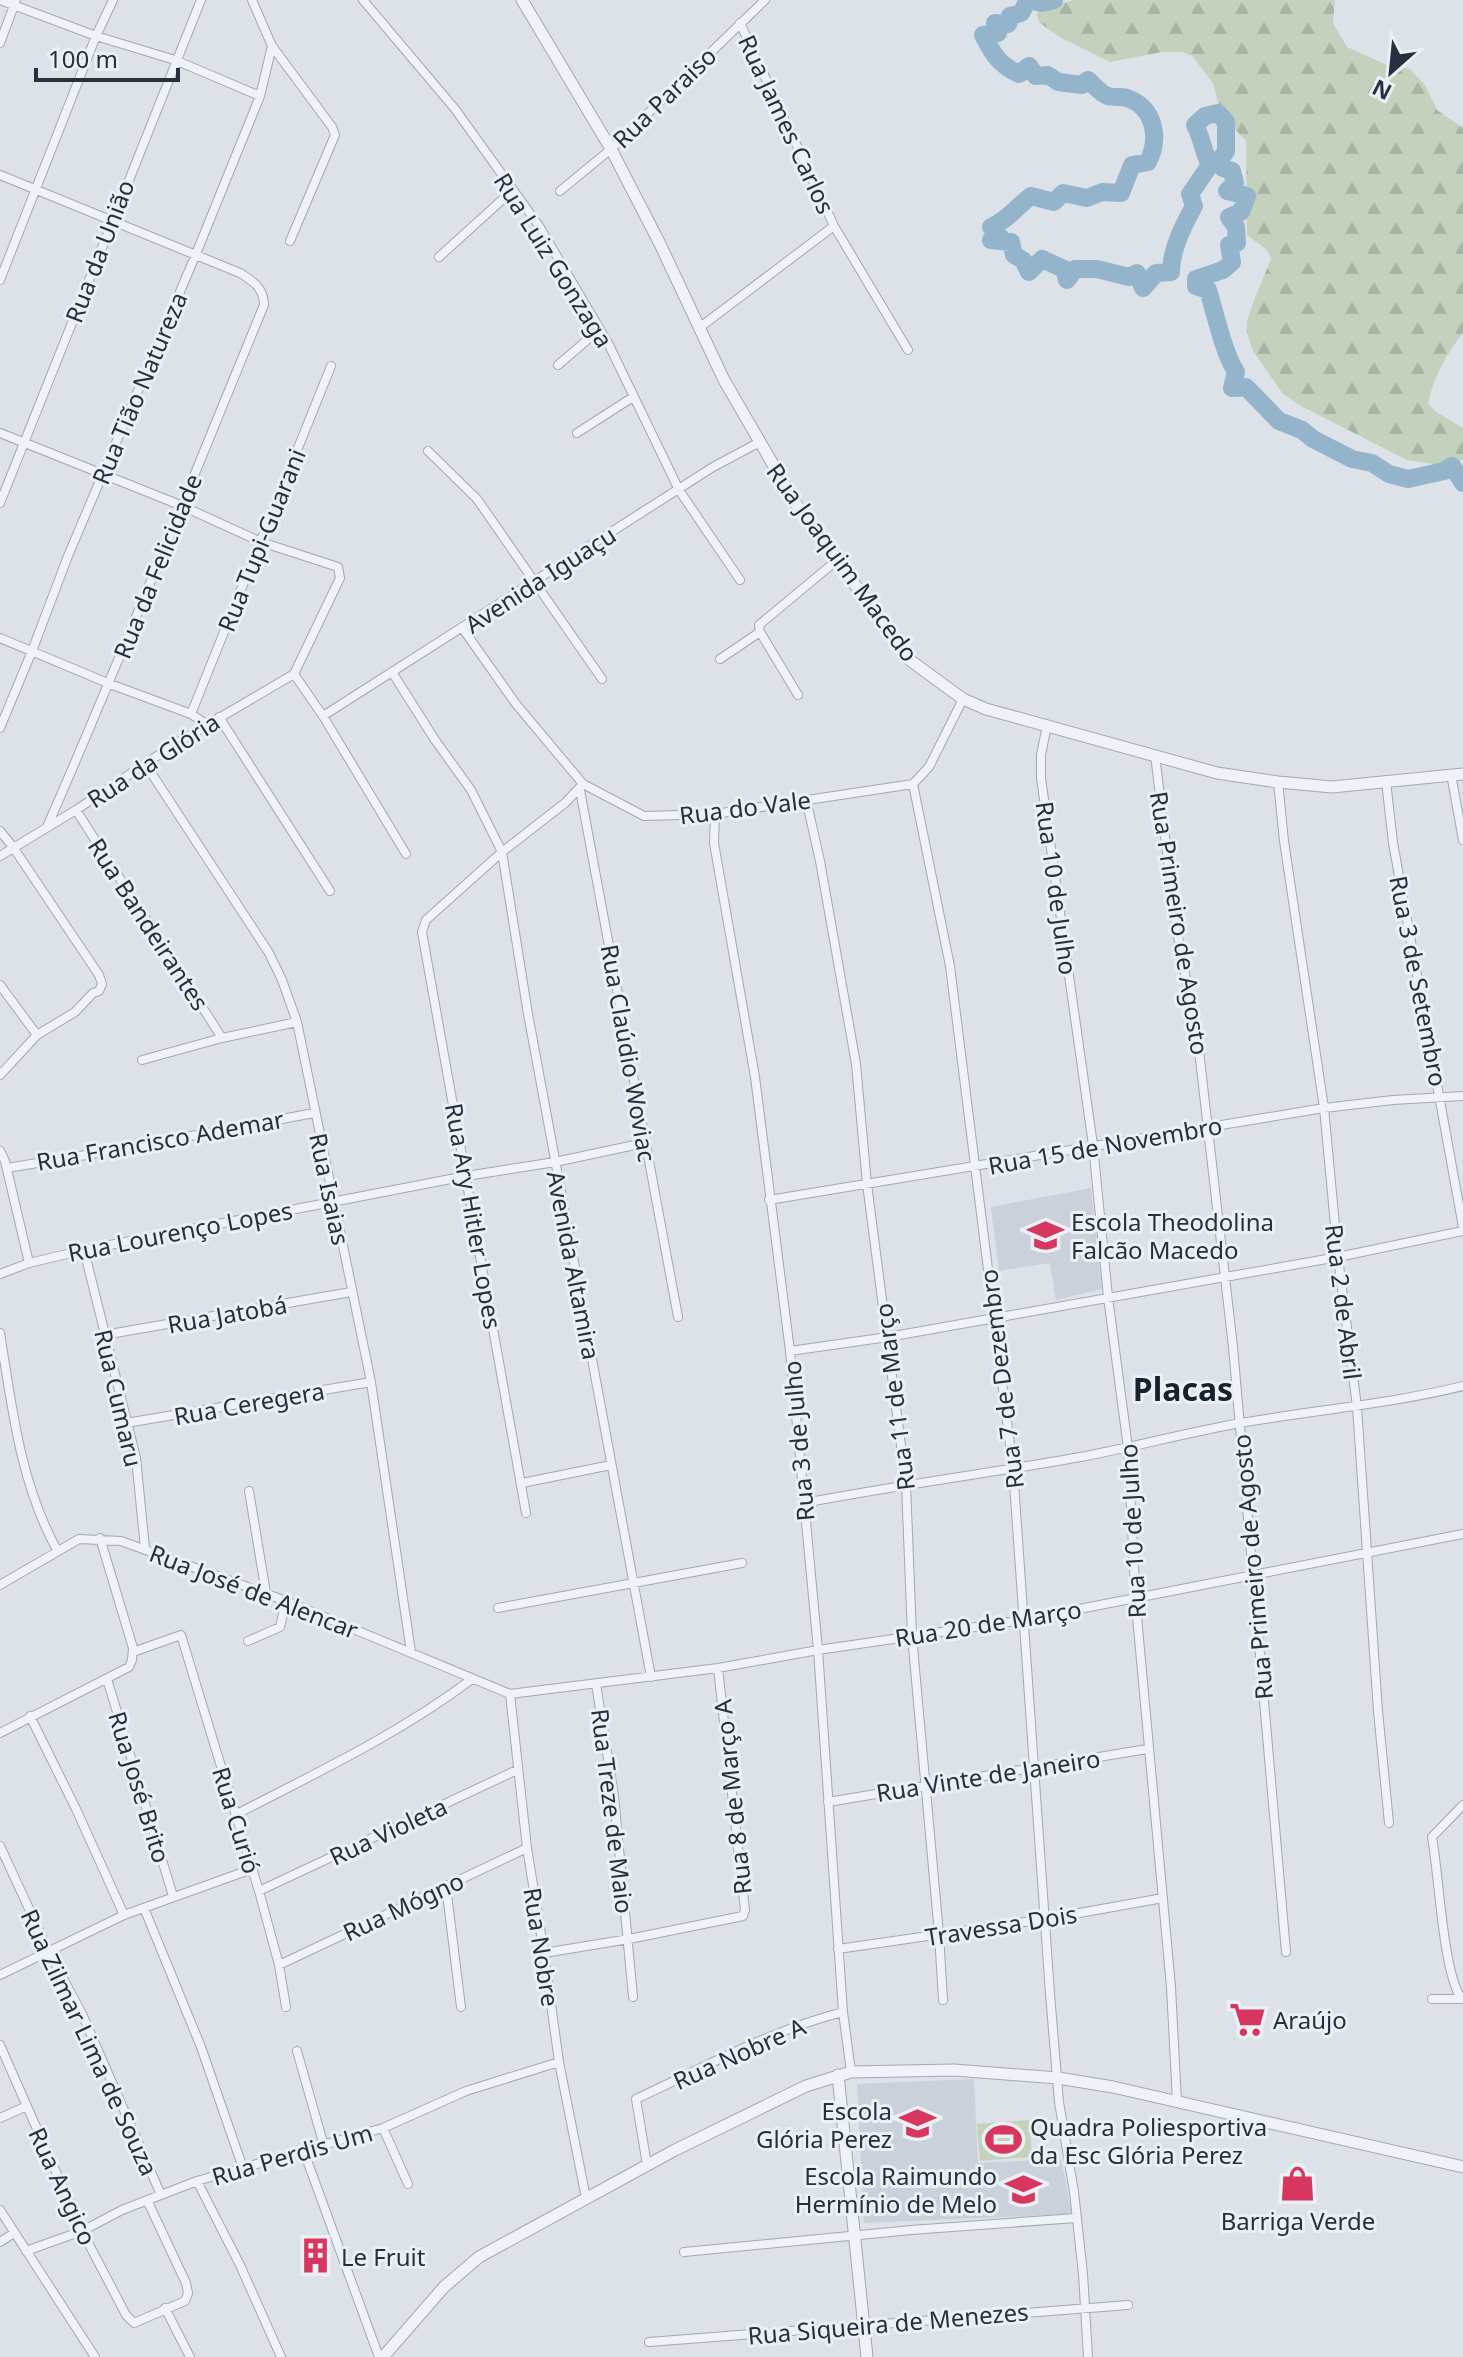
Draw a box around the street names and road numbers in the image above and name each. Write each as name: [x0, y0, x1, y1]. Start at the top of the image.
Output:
street label: Rua James Carlos: [731, 29, 843, 219]
street label: Rua Paraiso: [605, 39, 723, 155]
street label: Rua Luiz Gonzaga: [487, 166, 621, 354]
street label: Rua da União: [57, 175, 141, 327]
street label: Rua Tião Natureza: [84, 287, 194, 489]
street label: Rua Tupi-Guarani: [209, 444, 313, 636]
street label: Rua Joaquim Macedo: [760, 456, 926, 668]
street label: Rua da Felicidade: [105, 469, 209, 663]
street label: Avenida Iguaçu: [458, 518, 622, 640]
street label: Rua da Glória: [80, 705, 226, 815]
street label: Rua do Vale: [677, 783, 813, 831]
street label: Rua Primeiro de Agosto: [1143, 789, 1217, 1057]
street label: Rua 10 de Julho: [1029, 799, 1085, 977]
street label: Rua Bandeirantes: [81, 831, 217, 1017]
street label: Rua 3 de Setembro: [1382, 873, 1456, 1089]
street label: Rua Claúdio Woviac: [594, 942, 664, 1164]
street label: Rua Ary Hitler Lopes: [438, 1101, 510, 1331]
street label: Rua Francisco Ademar: [34, 1102, 286, 1178]
street label: Rua 15 de Novembro: [986, 1108, 1224, 1182]
street label: Rua Isaias: [302, 1130, 358, 1248]
street label: Avenida Altamira: [540, 1168, 608, 1362]
street label: Rua Lourenço Lopes: [65, 1193, 295, 1269]
street label: Rua 2 de Abril: [1318, 1222, 1370, 1382]
street label: Rua 7 de Dezembro: [971, 1267, 1031, 1491]
street label: Rua Jatobá: [165, 1287, 289, 1341]
street label: Rua 11 de Março: [866, 1301, 922, 1493]
street label: Rua Cumaru: [87, 1326, 151, 1470]
street label: Rua 3 de Julho: [775, 1359, 821, 1523]
street label: Rua Ceregera: [171, 1374, 327, 1432]
street label: Rua Primeiro de Agosto: [1224, 1433, 1280, 1701]
street label: Rua 10 de Julho: [1111, 1443, 1153, 1619]
street label: Rua José de Alencar: [145, 1536, 363, 1646]
street label: Rua 20 de Março: [892, 1592, 1084, 1654]
street label: Rua 8 de Março A: [705, 1697, 759, 1896]
street label: Rua José Brito: [101, 1707, 179, 1867]
street label: Rua Treze de Maio: [584, 1707, 642, 1915]
street label: Rua Vinte de Janeiro: [874, 1741, 1102, 1809]
street label: Rua Curió: [205, 1763, 269, 1877]
street label: Rua Violeta: [324, 1789, 452, 1873]
street label: Rua Mógno: [337, 1864, 469, 1948]
street label: Rua Nobre: [516, 1885, 568, 2009]
street label: Travessa Dois: [923, 1897, 1079, 1953]
street label: Rua Zilmar Lima de Souza: [14, 1903, 166, 2181]
street label: Rua Nobre A: [668, 2009, 811, 2097]
street label: Rua Perdis Um: [208, 2115, 376, 2193]
street label: Rua Angico: [21, 2122, 105, 2250]
street label: Rua Siqueira de Menezes: [746, 2294, 1030, 2352]

